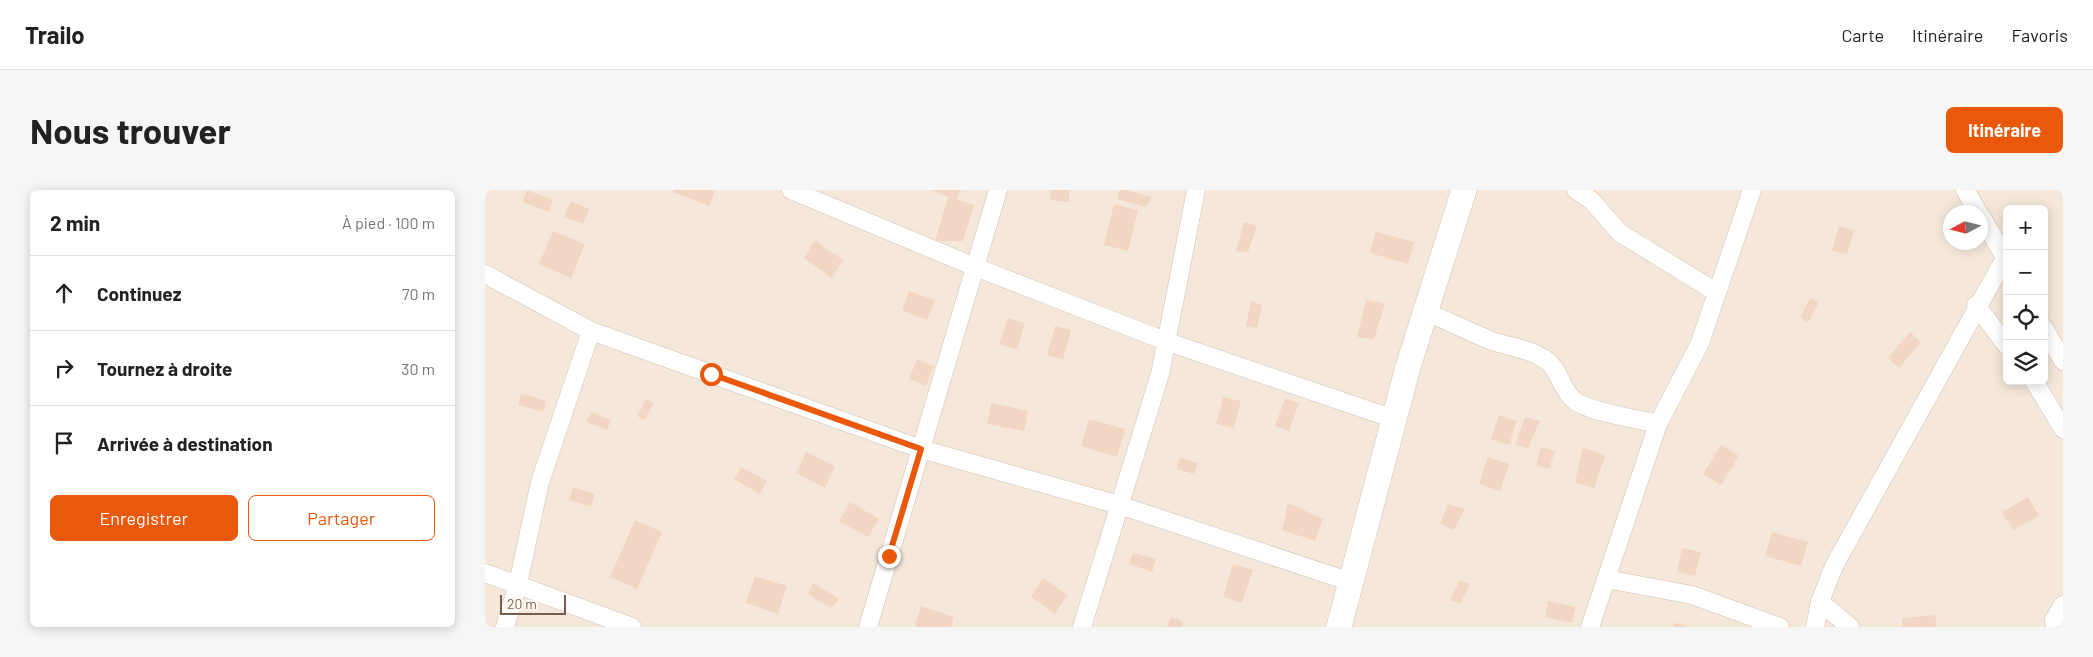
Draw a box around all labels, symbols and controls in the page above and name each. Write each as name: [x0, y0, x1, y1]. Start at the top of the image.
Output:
text: Trailo: [25, 20, 85, 49]
text: Carte: [1841, 24, 1884, 46]
text: Itinéraire: [1912, 24, 1983, 46]
text: Favoris: [2011, 24, 2068, 46]
button: Itinéraire: [1946, 107, 2063, 153]
text: Nous trouver: [30, 109, 231, 151]
north arrow: [1943, 205, 1988, 250]
map controls: [2003, 205, 2048, 385]
button: +: [2003, 205, 2048, 250]
text: 2 min: [50, 210, 100, 235]
text: À pied · 100 m: [342, 213, 435, 232]
button: −: [2003, 250, 2048, 295]
icon: ahead: [50, 279, 78, 307]
text: Continuez: [97, 282, 181, 305]
text: 70 m: [402, 284, 435, 303]
button: locate: [2003, 295, 2048, 340]
button: layers: [2003, 340, 2048, 385]
icon: right: [50, 354, 78, 382]
text: Tournez à droite: [97, 357, 233, 380]
text: 30 m: [401, 359, 435, 378]
route start: [700, 363, 723, 386]
icon: arrive: [50, 429, 78, 457]
text: Arrivée à destination: [97, 432, 273, 455]
button: Enregistrer: [50, 495, 238, 541]
button: Partager: [248, 495, 435, 541]
route end: [878, 545, 901, 568]
scale bar: [500, 592, 566, 615]
text: 20 m: [507, 595, 537, 612]

